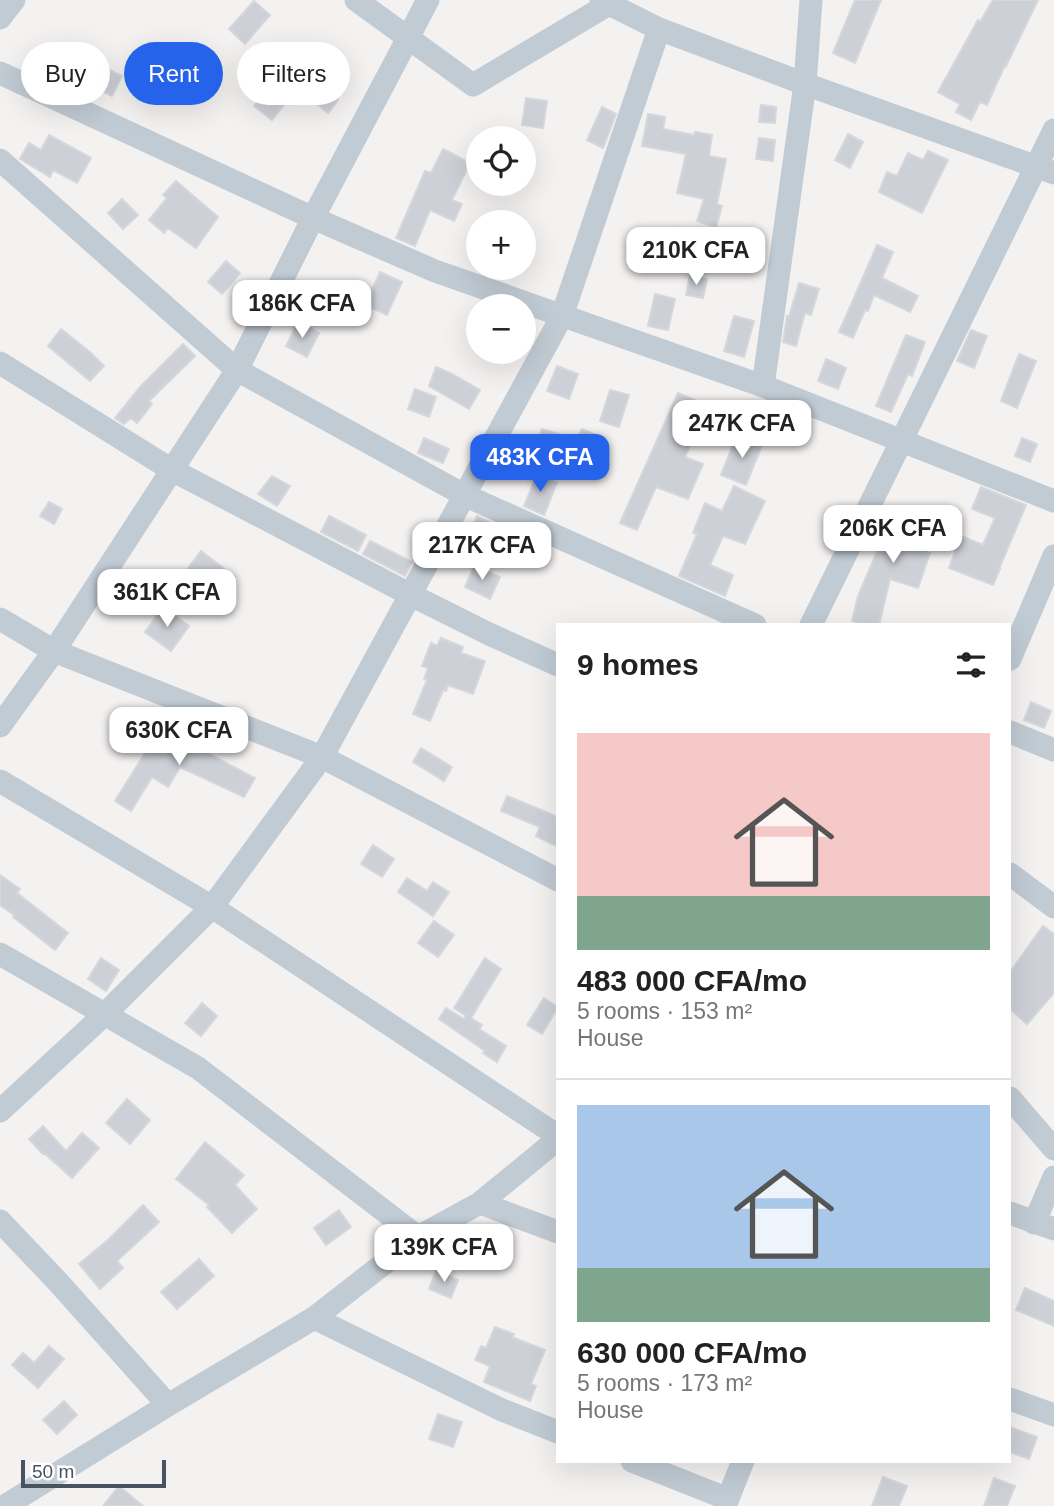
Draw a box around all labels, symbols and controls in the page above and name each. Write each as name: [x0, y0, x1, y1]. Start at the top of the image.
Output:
chip: Buy: [21, 42, 110, 105]
chip: Rent: [124, 42, 223, 105]
chip: Filters: [237, 42, 350, 105]
map controls: [466, 126, 536, 364]
button: locate: [466, 126, 536, 196]
button: +: [466, 210, 536, 280]
pin: 210K CFA: [624, 228, 768, 287]
text: 210K CFA: [642, 237, 750, 263]
pin: 186K CFA: [230, 280, 374, 340]
text: 186K CFA: [248, 290, 356, 316]
button: −: [466, 294, 536, 364]
pin: 247K CFA: [670, 400, 814, 460]
text: 247K CFA: [688, 410, 796, 436]
pin: 483K CFA: [468, 434, 612, 494]
text: 483K CFA: [486, 444, 594, 470]
pin: 206K CFA: [821, 505, 965, 565]
text: 206K CFA: [839, 515, 947, 541]
pin: 217K CFA: [410, 522, 554, 582]
text: 217K CFA: [428, 532, 536, 558]
pin: 361K CFA: [95, 570, 239, 629]
text: 361K CFA: [113, 579, 221, 605]
icon: filters: [952, 646, 990, 684]
text: 9 homes: [577, 648, 699, 681]
pin: 630K CFA: [107, 708, 251, 767]
text: 630K CFA: [125, 717, 233, 743]
icon: home: [721, 779, 847, 905]
text: 483 000 CFA/mo: [577, 964, 807, 997]
text: 5 rooms · 153 m²: [577, 998, 752, 1024]
text: House: [577, 1025, 643, 1051]
icon: home: [721, 1151, 847, 1277]
pin: 139K CFA: [372, 1224, 516, 1284]
text: 139K CFA: [390, 1234, 498, 1260]
text: 630 000 CFA/mo: [577, 1336, 807, 1369]
text: 5 rooms · 173 m²: [577, 1370, 752, 1396]
text: House: [577, 1397, 643, 1423]
scale bar: [21, 1457, 166, 1489]
text: 50 m: [32, 1461, 74, 1482]

